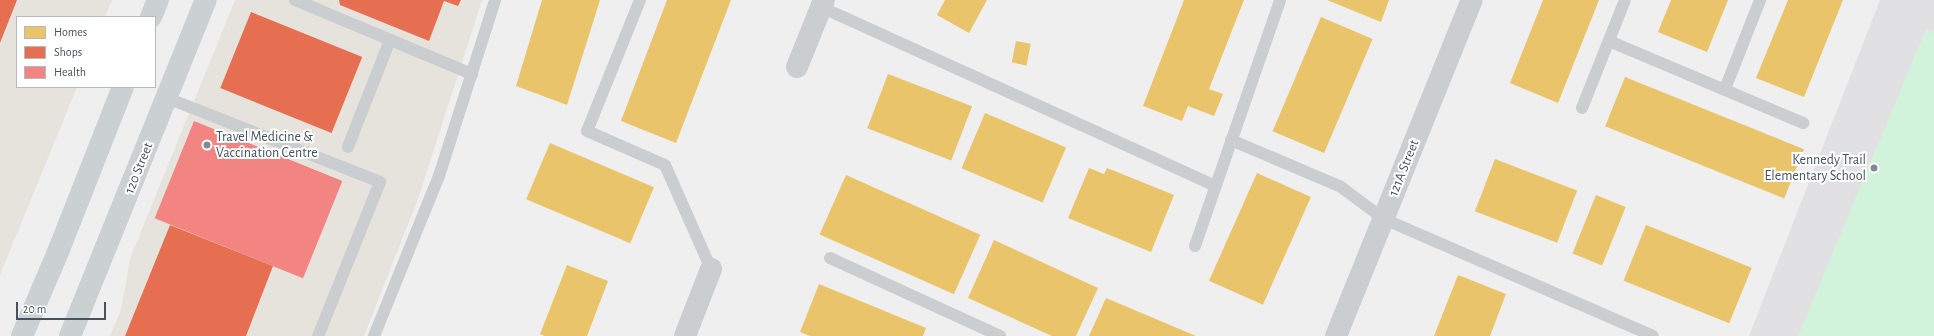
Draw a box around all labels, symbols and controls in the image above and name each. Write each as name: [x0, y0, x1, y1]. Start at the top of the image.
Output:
legend: [16, 16, 156, 88]
text: Homes: [54, 26, 87, 38]
text: Shops: [54, 46, 82, 58]
text: Health: [54, 66, 86, 78]
place label: Travel Medicine & Vaccination Centre: [216, 129, 318, 162]
street label: 121A Street: [1385, 137, 1423, 199]
marker: Travel Medicine & Vaccination Centre: [201, 139, 213, 151]
street label: 120 Street: [121, 140, 157, 196]
place label: Kennedy Trail Elementary School: [1765, 152, 1866, 184]
marker: Kennedy Trail Elementary School: [1869, 163, 1879, 173]
scale bar: [18, 294, 108, 320]
text: 20 m: [23, 303, 46, 315]

